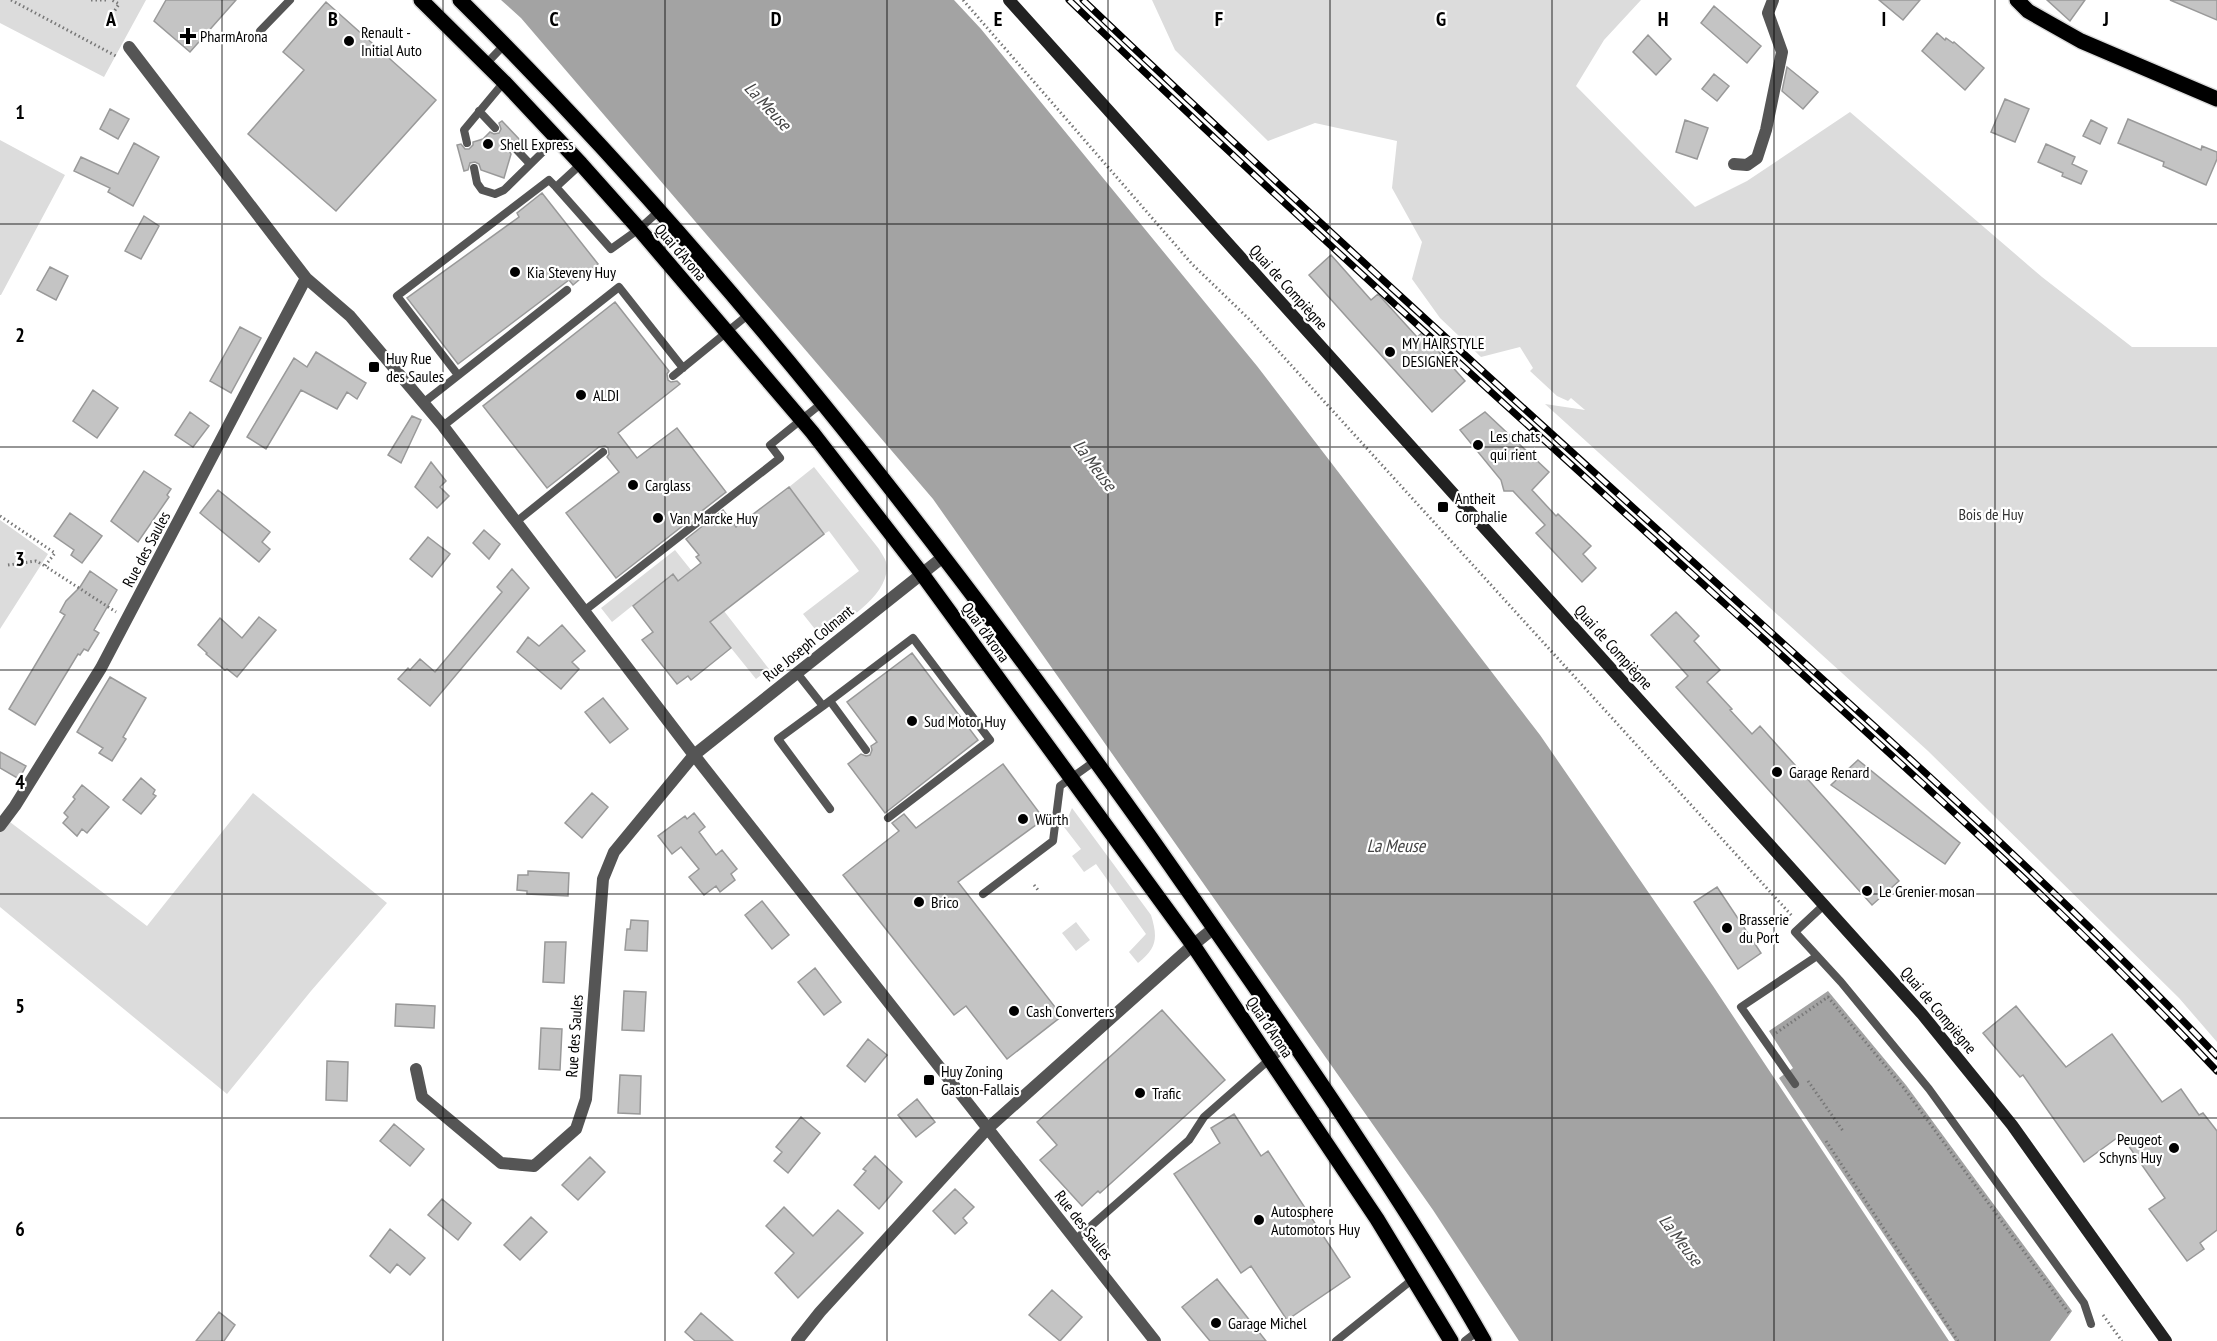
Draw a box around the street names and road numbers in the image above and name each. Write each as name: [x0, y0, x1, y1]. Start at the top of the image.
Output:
street label: Quai d'Arona: [651, 219, 711, 285]
street label: Quai de Compiègne: [1246, 240, 1332, 334]
street label: Rue des Saules: [118, 508, 174, 590]
street label: Quai d'Arona: [957, 598, 1015, 666]
street label: Rue Joseph Colmant: [759, 600, 858, 686]
street label: Quai de Compiègne: [1571, 600, 1657, 694]
street label: Quai de Compiègne: [1897, 962, 1981, 1058]
street label: Quai d'Arona: [1242, 993, 1298, 1061]
street label: Rue des Saules: [561, 994, 587, 1078]
street label: Rue des Saules: [1051, 1186, 1117, 1264]

